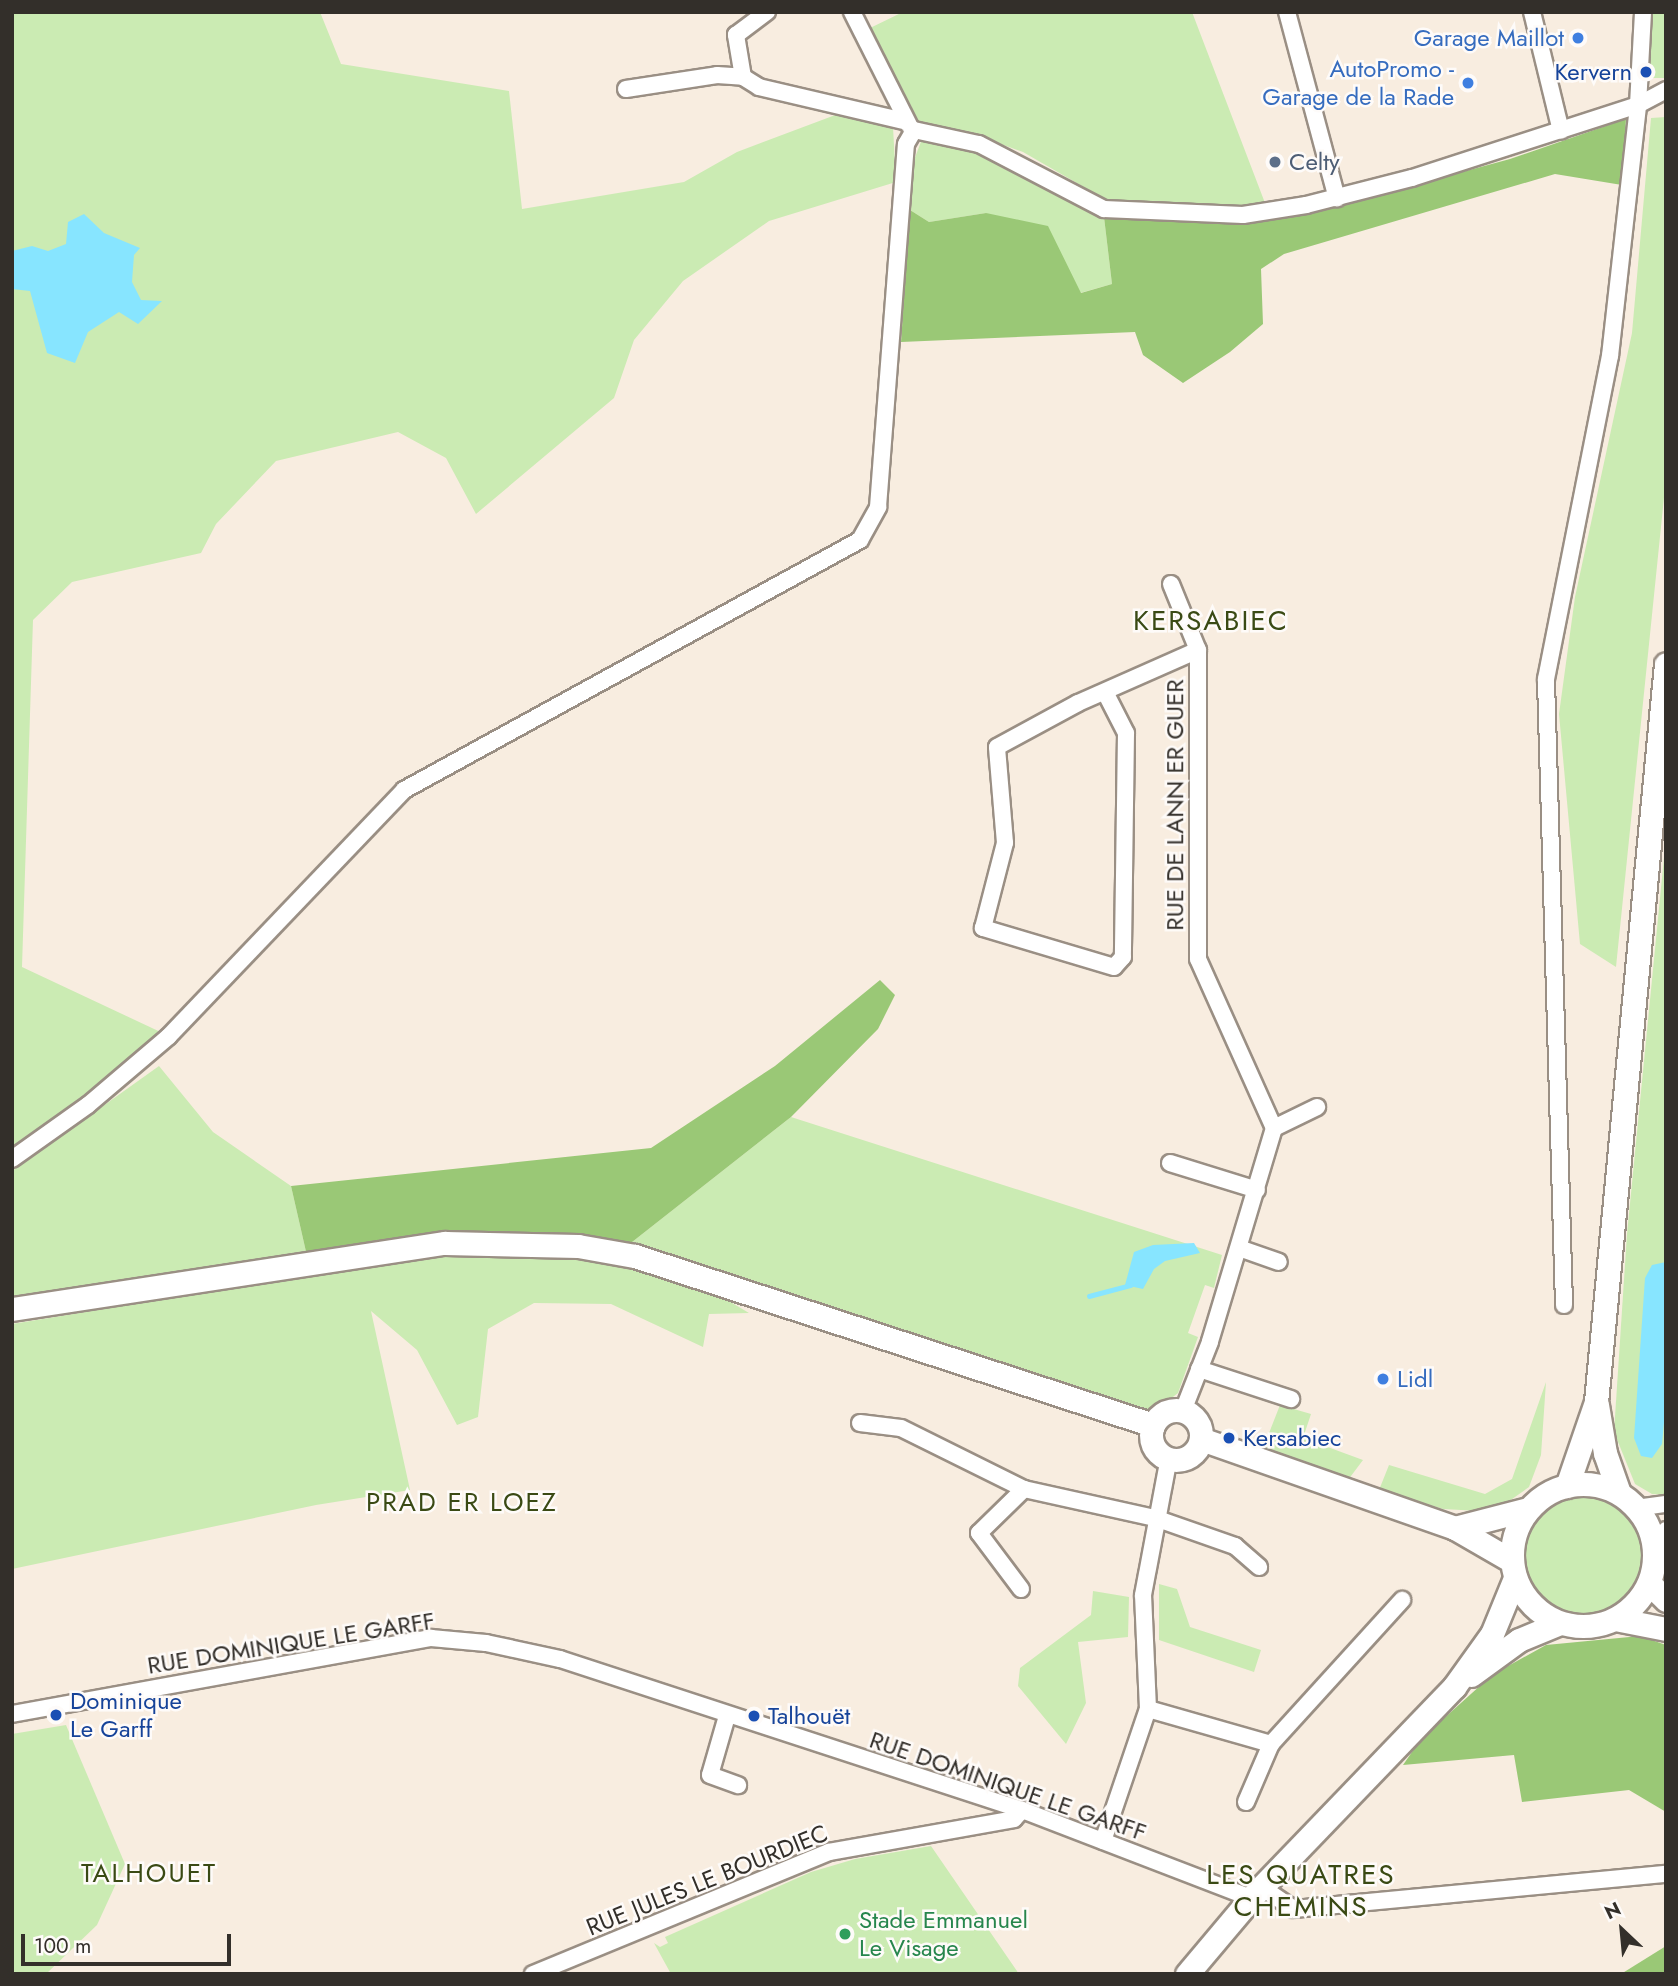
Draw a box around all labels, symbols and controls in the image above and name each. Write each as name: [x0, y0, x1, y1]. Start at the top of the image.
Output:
place label: Garage Maillot: [1414, 24, 1564, 52]
marker: Garage Maillot: [1570, 30, 1586, 46]
place label: AutoPromo - Garage de la Rade: [1262, 55, 1454, 111]
place label: Kervern: [1554, 58, 1632, 86]
marker: Kervern: [1638, 64, 1654, 80]
marker: AutoPromo - Garage de la Rade: [1460, 75, 1476, 91]
place label: Celty: [1289, 148, 1340, 176]
marker: Celty: [1267, 154, 1283, 170]
district label: KERSABIEC: [1134, 604, 1288, 638]
street label: RUE DE LANN ER GUER: [1161, 679, 1189, 931]
place label: Lidl: [1397, 1365, 1433, 1393]
marker: Lidl: [1375, 1371, 1391, 1387]
place label: Kersabiec: [1243, 1424, 1341, 1452]
marker: Kersabiec: [1221, 1430, 1237, 1446]
district label: PRAD ER LOEZ: [367, 1487, 557, 1519]
street label: RUE DOMINIQUE LE GARFF: [145, 1606, 437, 1680]
place label: Dominique Le Garff: [70, 1687, 182, 1743]
place label: Talhouët: [768, 1702, 850, 1730]
marker: Dominique Le Garff: [48, 1707, 64, 1723]
marker: Talhouët: [746, 1708, 762, 1724]
street label: RUE DOMINIQUE LE GARFF: [866, 1725, 1150, 1847]
street label: RUE JULES LE BOURDIEC: [582, 1818, 832, 1942]
district label: TALHOUET: [82, 1858, 216, 1890]
district label: LES QUATRES CHEMINS: [1208, 1858, 1394, 1924]
north arrow: [1587, 1895, 1657, 1965]
text: N: [1600, 1895, 1625, 1926]
place label: Stade Emmanuel Le Visage: [859, 1906, 1028, 1962]
scale bar: [24, 1920, 234, 1964]
marker: Stade Emmanuel Le Visage: [837, 1926, 853, 1942]
text: 100 m: [34, 1931, 91, 1961]

